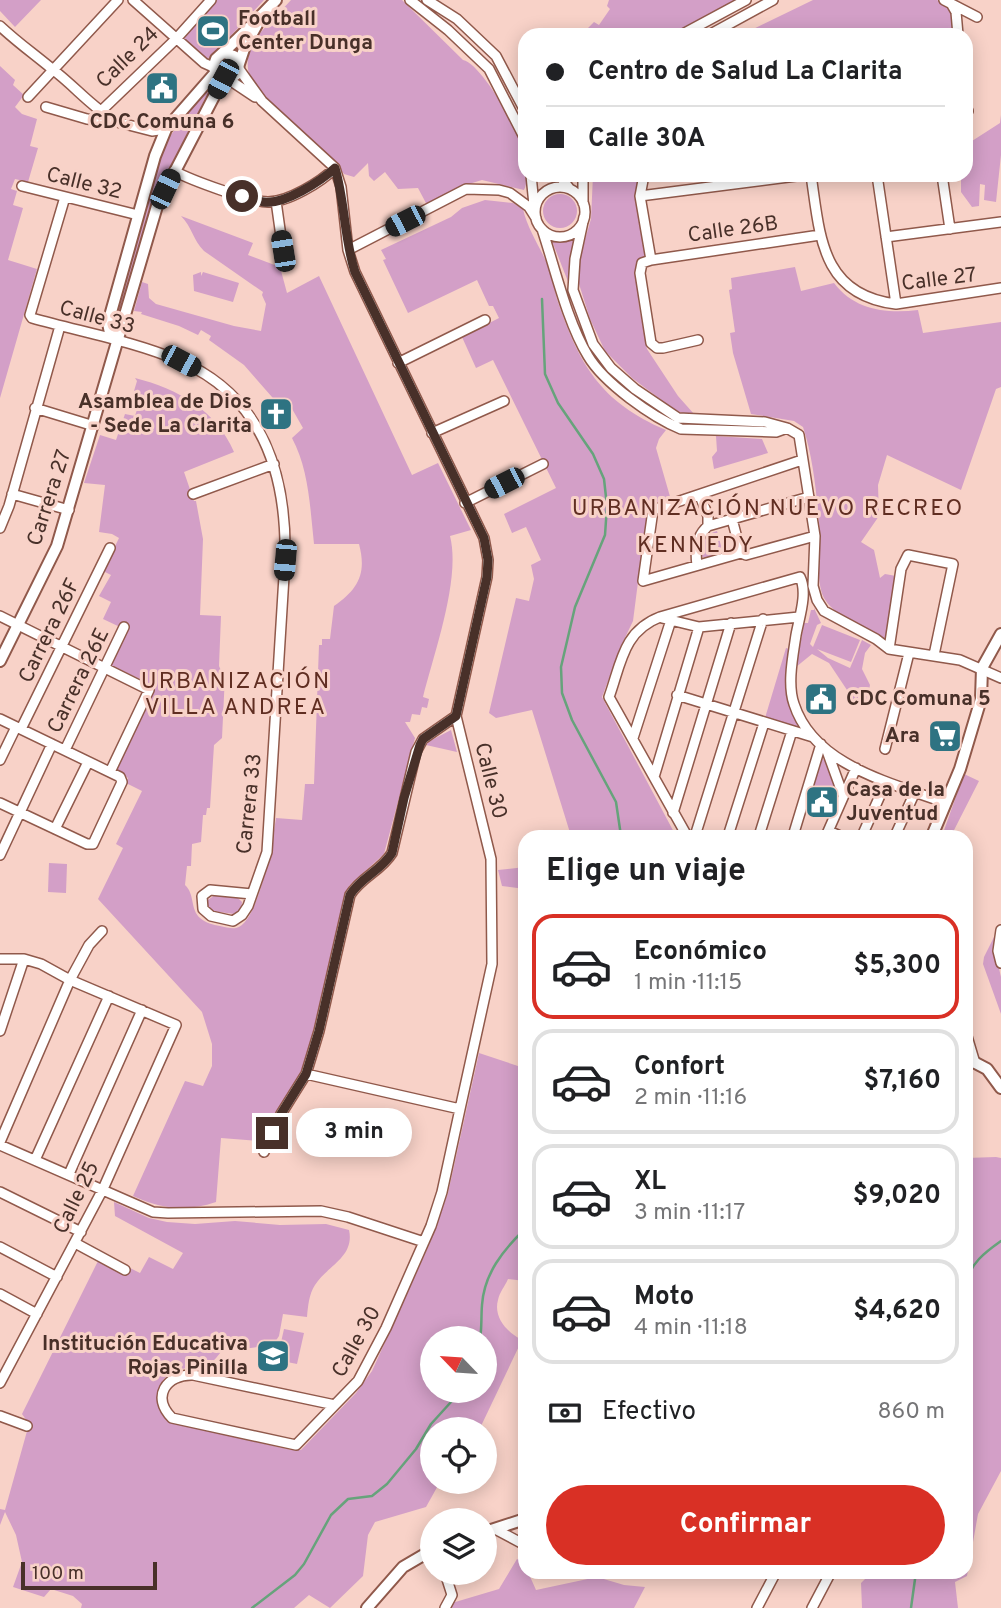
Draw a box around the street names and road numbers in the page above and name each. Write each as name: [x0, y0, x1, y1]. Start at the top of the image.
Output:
street label: Calle 24: [91, 21, 165, 95]
street label: Calle 32: [43, 162, 125, 206]
street label: Calle 26B: [686, 210, 780, 250]
street label: Calle 27: [900, 262, 978, 298]
street label: Calle 33: [56, 295, 138, 341]
street label: Carrera 27: [22, 447, 78, 549]
street label: Carrera 26F: [13, 574, 87, 688]
street label: Carrera 26E: [42, 624, 116, 738]
street label: Calle 30: [467, 740, 513, 822]
street label: Carrera 33: [231, 752, 269, 856]
street label: Calle 25: [48, 1157, 106, 1239]
street label: Calle 30: [326, 1301, 388, 1383]

